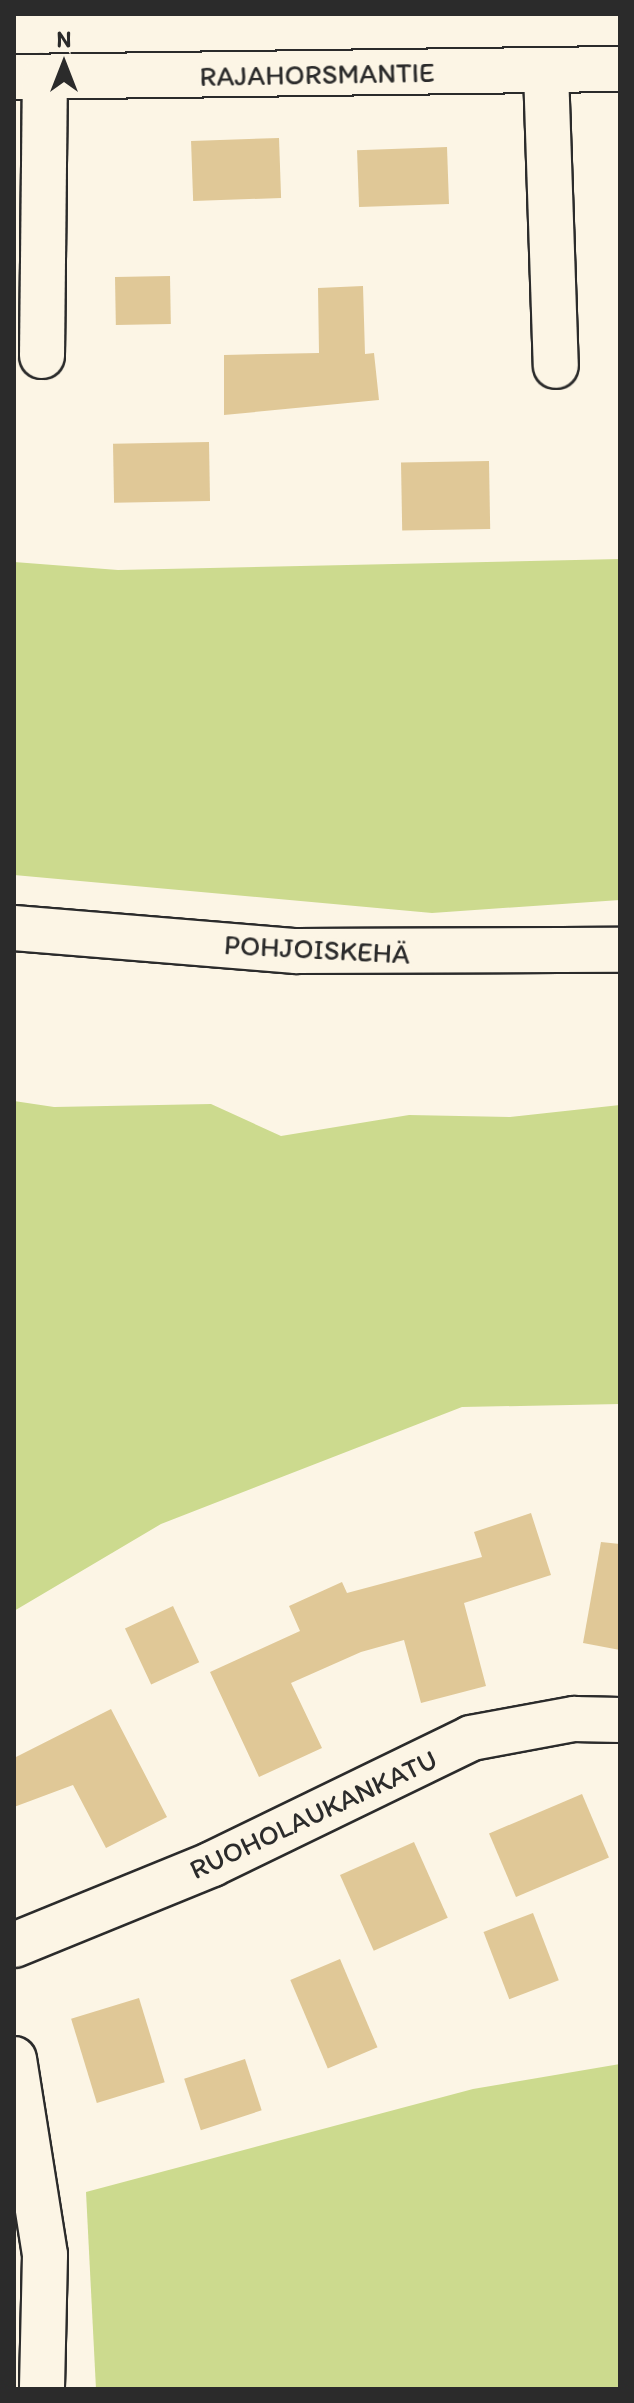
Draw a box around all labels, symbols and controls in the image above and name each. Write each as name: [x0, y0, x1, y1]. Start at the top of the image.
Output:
north arrow: [24, 24, 104, 104]
text: N: [57, 26, 71, 53]
street label: RAJAHORSMANTIE: [199, 55, 435, 93]
street label: POHJOISKEHÄ: [223, 927, 411, 971]
street label: RUOHOLAUKANKATU: [184, 1742, 442, 1886]

